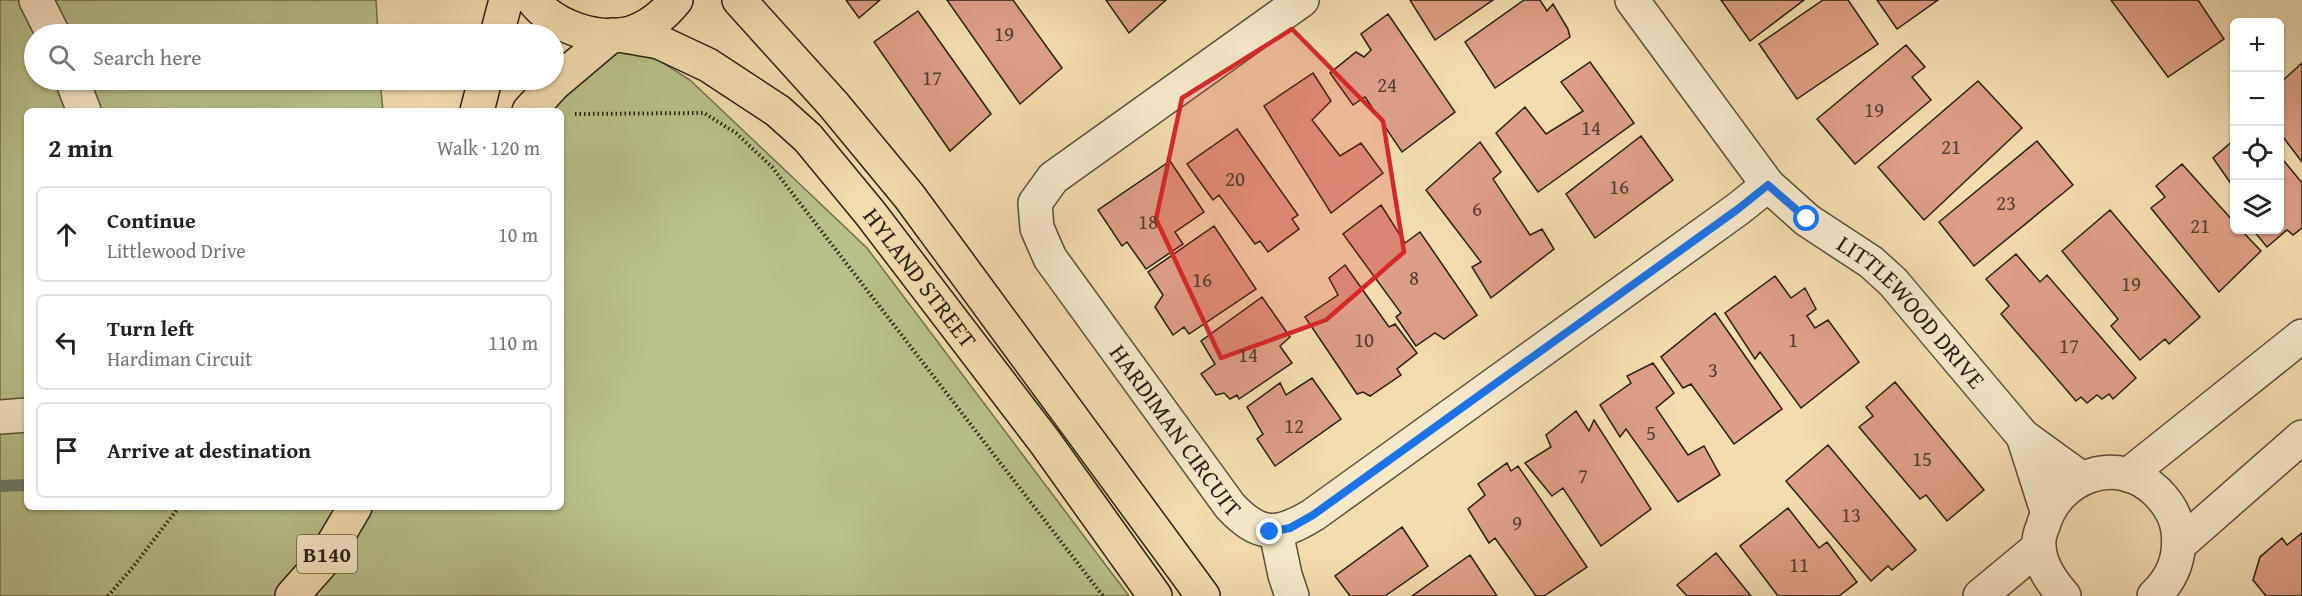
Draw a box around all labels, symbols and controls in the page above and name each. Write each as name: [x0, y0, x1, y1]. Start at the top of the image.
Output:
house number: 19: [994, 18, 1014, 49]
map controls: [2230, 18, 2284, 234]
button: +: [2230, 18, 2284, 72]
search box: [24, 24, 564, 90]
icon: search: [45, 41, 78, 74]
text: Search here: [93, 41, 202, 73]
house number: 17: [922, 62, 942, 93]
house number: 24: [1377, 69, 1397, 100]
button: −: [2230, 72, 2284, 126]
house number: 19: [1864, 94, 1884, 125]
house number: 14: [1581, 112, 1601, 143]
button: locate: [2230, 126, 2284, 180]
text: 2 min: [48, 128, 113, 167]
house number: 21: [1941, 131, 1961, 162]
text: Walk · 120 m: [437, 133, 540, 162]
house number: 20: [1225, 163, 1245, 194]
house number: 16: [1609, 171, 1629, 202]
button: layers: [2230, 180, 2284, 234]
house number: 23: [1996, 187, 2016, 218]
house number: 6: [1472, 193, 1482, 224]
street label: HYLAND STREET: [855, 200, 985, 355]
text: Continue: [107, 204, 196, 236]
route start: [1793, 205, 1819, 231]
house number: 18: [1138, 206, 1158, 237]
house number: 21: [2190, 210, 2210, 241]
icon: ahead: [50, 218, 83, 251]
text: 10 m: [498, 220, 538, 249]
street label: LITTLEWOOD DRIVE: [1830, 226, 1994, 396]
text: Littlewood Drive: [107, 236, 246, 265]
house number: 8: [1409, 262, 1419, 293]
house number: 16: [1192, 264, 1212, 295]
house number: 19: [2121, 268, 2141, 299]
text: Turn left: [107, 312, 194, 344]
house number: 10: [1354, 324, 1374, 355]
house number: 1: [1788, 324, 1798, 355]
icon: left: [50, 326, 83, 359]
text: 110 m: [488, 328, 538, 357]
house number: 17: [2059, 330, 2079, 361]
street label: HARDIMAN CIRCUIT: [1101, 337, 1250, 525]
house number: 14: [1238, 339, 1258, 370]
text: Hardiman Circuit: [107, 344, 252, 373]
house number: 3: [1708, 354, 1718, 385]
house number: 12: [1284, 410, 1304, 441]
house number: 5: [1646, 417, 1656, 448]
icon: arrive: [50, 434, 83, 467]
text: Arrive at destination: [107, 434, 311, 466]
house number: 15: [1912, 443, 1932, 474]
house number: 7: [1578, 460, 1588, 491]
house number: 13: [1841, 499, 1861, 530]
house number: 9: [1512, 507, 1522, 538]
route end: [1256, 518, 1282, 544]
road number: B140: [297, 535, 357, 573]
house number: 11: [1789, 549, 1809, 580]

